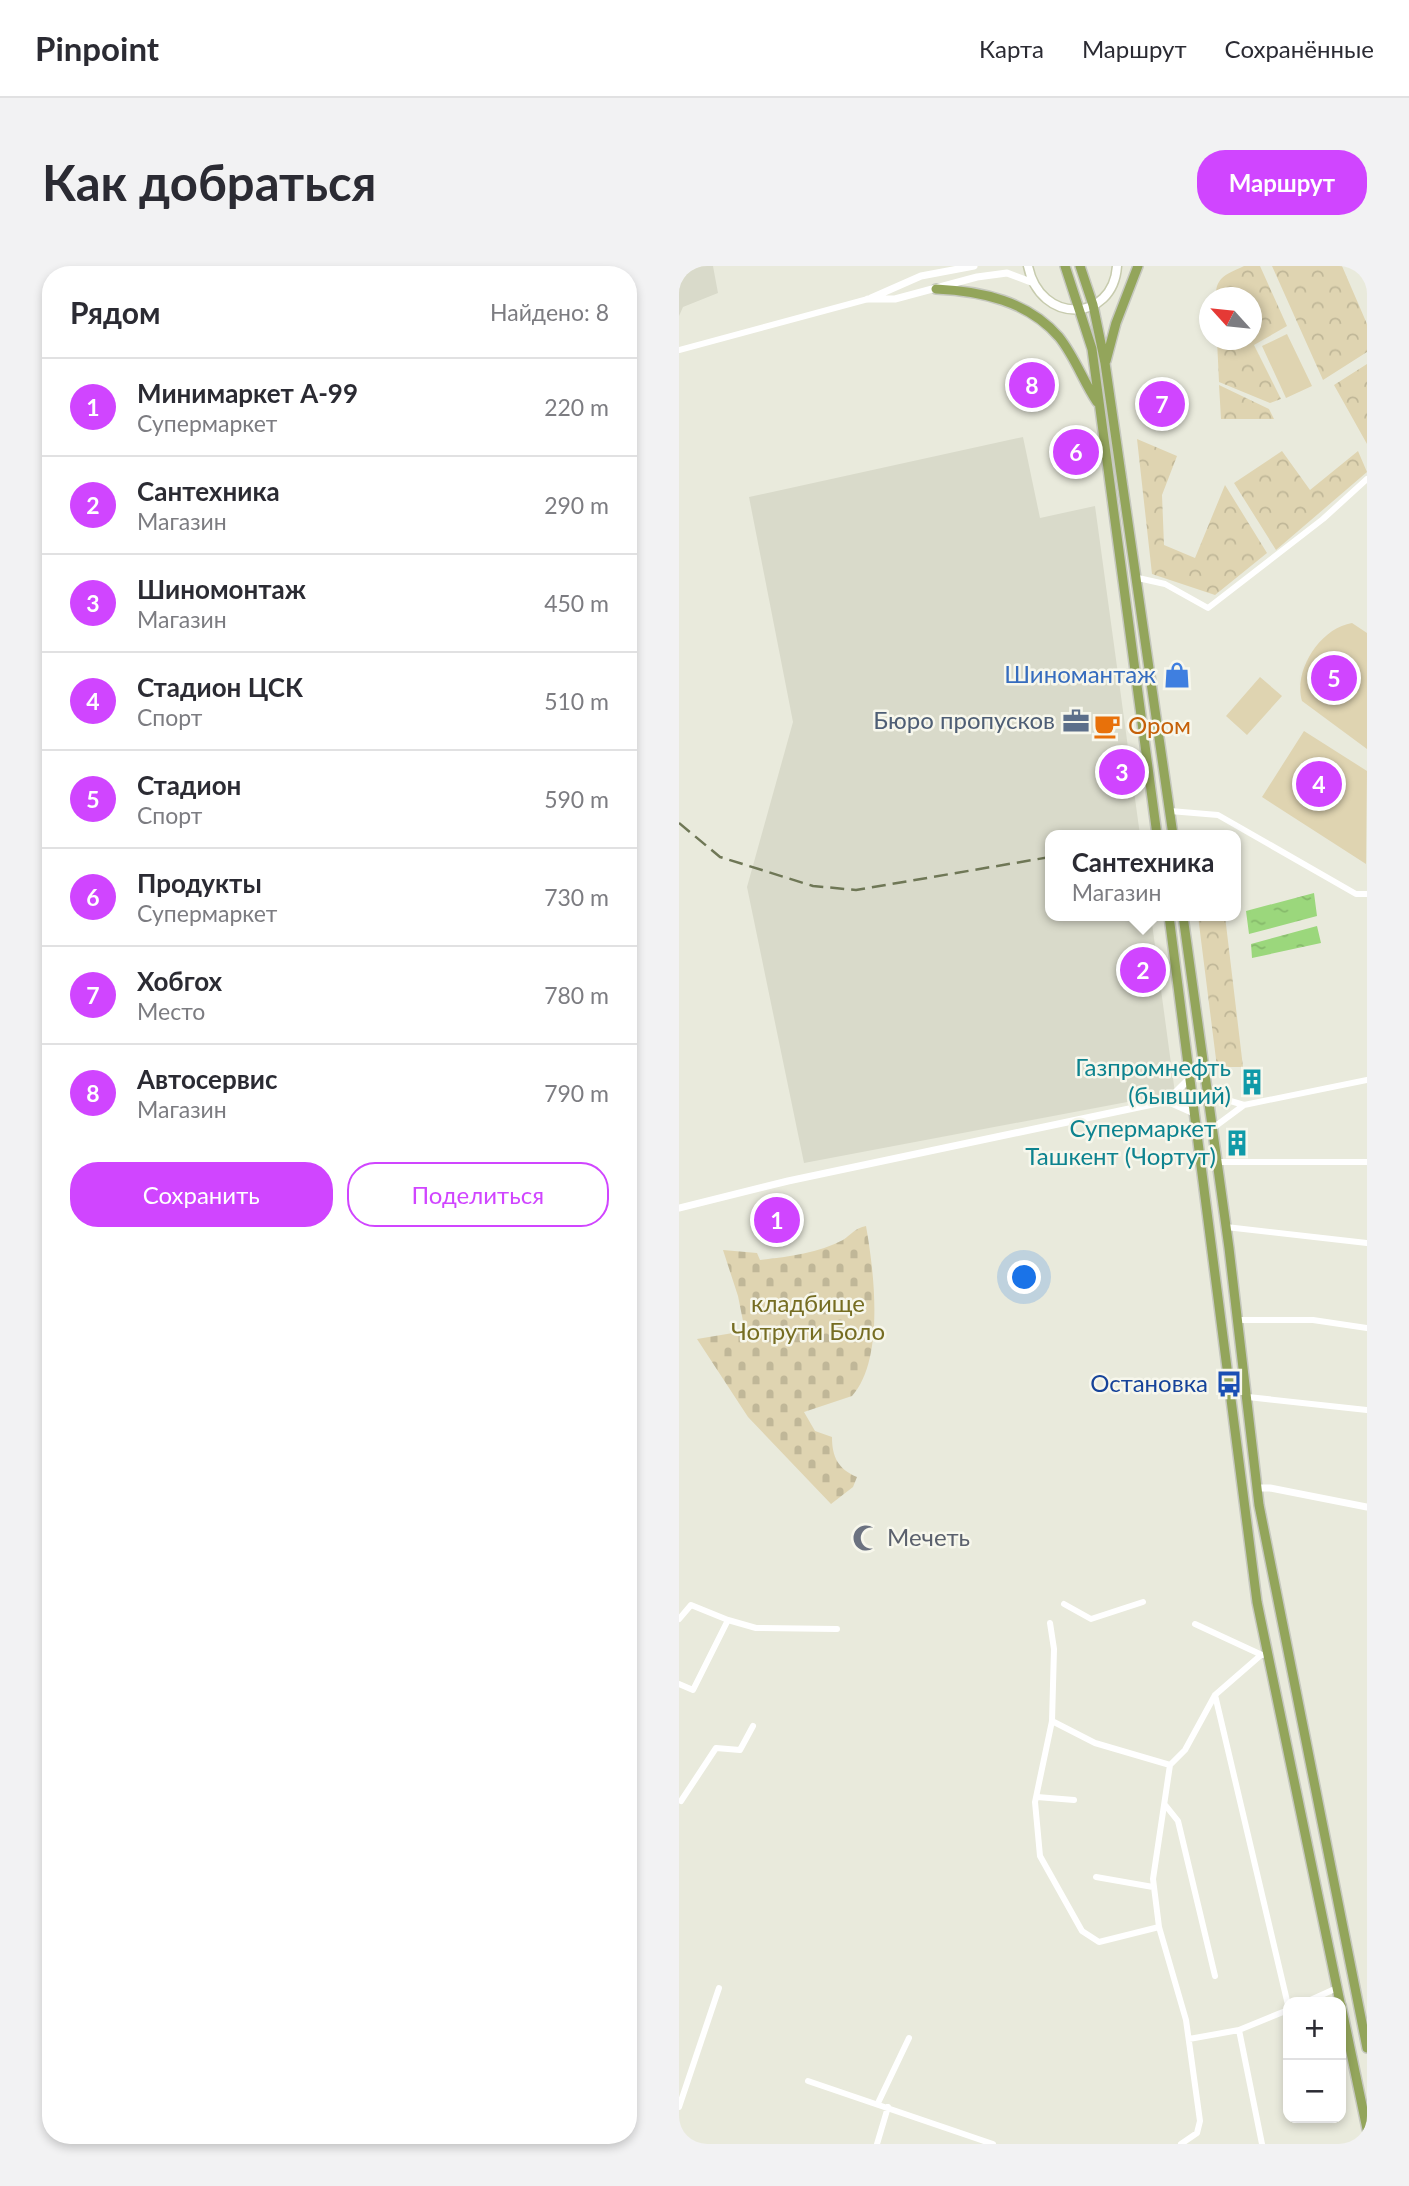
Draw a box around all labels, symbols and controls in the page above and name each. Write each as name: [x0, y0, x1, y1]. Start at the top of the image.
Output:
text: Pinpoint: [35, 28, 159, 68]
text: Карта: [979, 34, 1044, 63]
text: Маршрут: [1082, 34, 1187, 63]
text: Сохранённые: [1225, 34, 1374, 63]
button: Маршрут: [1197, 150, 1367, 215]
text: Как добраться: [42, 153, 376, 211]
north arrow: [1199, 287, 1262, 350]
text: Рядом: [70, 294, 160, 330]
text: Найдено: 8: [490, 298, 609, 326]
pin: 8: [1009, 359, 1055, 411]
text: Минимаркет А-99: [137, 377, 358, 409]
pin: 7: [1139, 378, 1185, 430]
text: 1: [86, 393, 100, 421]
text: 220 m: [544, 393, 609, 421]
text: Супермаркет: [137, 409, 277, 437]
pin: 6: [1053, 426, 1099, 478]
text: Сантехника: [137, 475, 280, 507]
text: 2: [86, 491, 100, 519]
text: 290 m: [544, 491, 609, 519]
text: Магазин: [137, 507, 227, 535]
text: Шиномонтаж: [137, 573, 306, 605]
text: 3: [86, 589, 100, 617]
text: 450 m: [544, 589, 609, 617]
text: Магазин: [137, 605, 227, 633]
pin: 5: [1311, 652, 1357, 704]
place label: Шиномантаж: [1004, 659, 1156, 688]
shop icon: Шиномантаж: [1162, 660, 1192, 690]
text: Стадион ЦСК: [137, 671, 303, 703]
text: 4: [86, 687, 100, 715]
text: 510 m: [544, 687, 609, 715]
text: Спорт: [137, 703, 202, 731]
place label: Бюро пропусков: [873, 705, 1055, 734]
office icon: Бюро пропусков: [1061, 706, 1091, 736]
place label: Ором: [1128, 710, 1191, 739]
cafe icon: Ором: [1092, 711, 1122, 741]
pin: 3: [1099, 746, 1145, 798]
pin: 4: [1296, 758, 1342, 810]
text: Стадион: [137, 769, 241, 801]
text: 5: [86, 785, 100, 813]
text: 590 m: [544, 785, 609, 813]
text: Спорт: [137, 801, 202, 829]
popup: [1045, 830, 1241, 921]
text: Сантехника: [1072, 846, 1214, 878]
text: Продукты: [137, 867, 262, 899]
text: Магазин: [1072, 878, 1161, 906]
text: 6: [86, 883, 100, 911]
text: 730 m: [544, 883, 609, 911]
text: Супермаркет: [137, 899, 277, 927]
pin: 2: [1120, 944, 1166, 996]
text: Хобгох: [137, 965, 222, 997]
text: 7: [86, 981, 100, 1009]
text: 780 m: [544, 981, 609, 1009]
text: Место: [137, 997, 205, 1025]
place label: Газпромнефть (бывший): [1075, 1052, 1231, 1109]
text: Автосервис: [137, 1063, 278, 1095]
building icon: Газпромнефть (бывший): [1237, 1067, 1267, 1097]
text: 8: [86, 1079, 100, 1107]
text: 790 m: [544, 1079, 609, 1107]
text: Магазин: [137, 1095, 227, 1123]
place label: Супермаркет Ташкент (Чортут): [1025, 1113, 1216, 1170]
building icon: Супермаркет Ташкент (Чортут): [1222, 1128, 1252, 1158]
button: Сохранить: [70, 1162, 333, 1227]
button: Поделиться: [347, 1162, 609, 1227]
pin: 1: [754, 1194, 800, 1246]
your location: [1007, 1260, 1041, 1294]
park label: кладбище Чотрути Боло: [731, 1288, 885, 1345]
place label: Остановка: [1090, 1368, 1208, 1397]
bus stop icon: Остановка: [1214, 1369, 1244, 1399]
place label: Мечеть: [887, 1522, 970, 1551]
mosque icon: Мечеть: [851, 1523, 881, 1553]
map controls: [1283, 1997, 1346, 2123]
button: +: [1283, 1997, 1346, 2060]
button: −: [1283, 2060, 1346, 2123]

